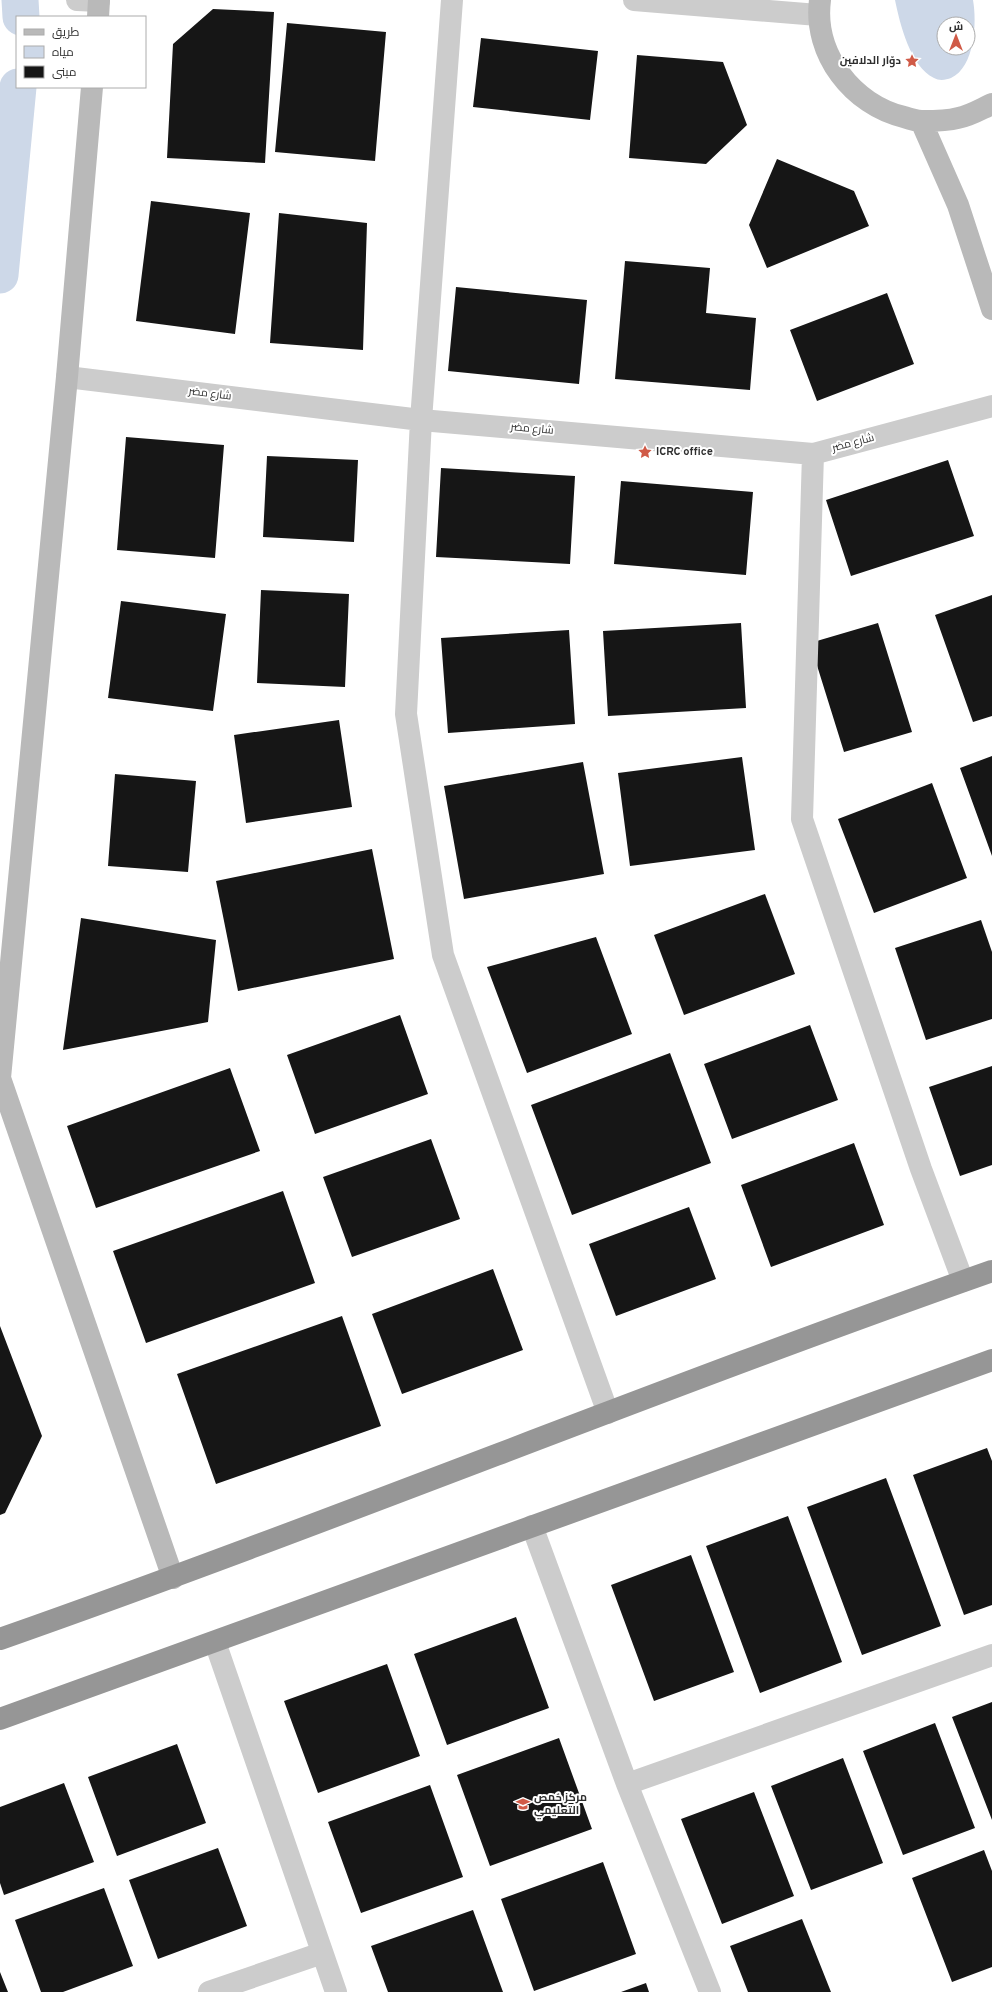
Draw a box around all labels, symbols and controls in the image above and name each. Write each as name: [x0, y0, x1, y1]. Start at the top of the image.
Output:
legend: [16, 16, 146, 88]
north arrow: [936, 16, 976, 56]
text: ش: [949, 20, 963, 34]
text: طريق: [52, 25, 80, 41]
text: مياه: [52, 45, 74, 61]
place icon: دوّار الدلافين: [904, 53, 920, 69]
place label: دوّار الدلافين: [840, 54, 901, 68]
text: مبنى: [52, 65, 77, 81]
street label: شارع مضر: [187, 384, 232, 404]
street label: شارع مضر: [509, 420, 554, 438]
street label: شارع مضر: [829, 431, 876, 456]
place icon: ICRC office: [637, 444, 653, 460]
place label: ICRC office: [656, 445, 713, 459]
place label: مركز حُمص التعليمي: [534, 1791, 587, 1820]
school or university icon: مركز حُمص التعليمي: [515, 1796, 531, 1812]

